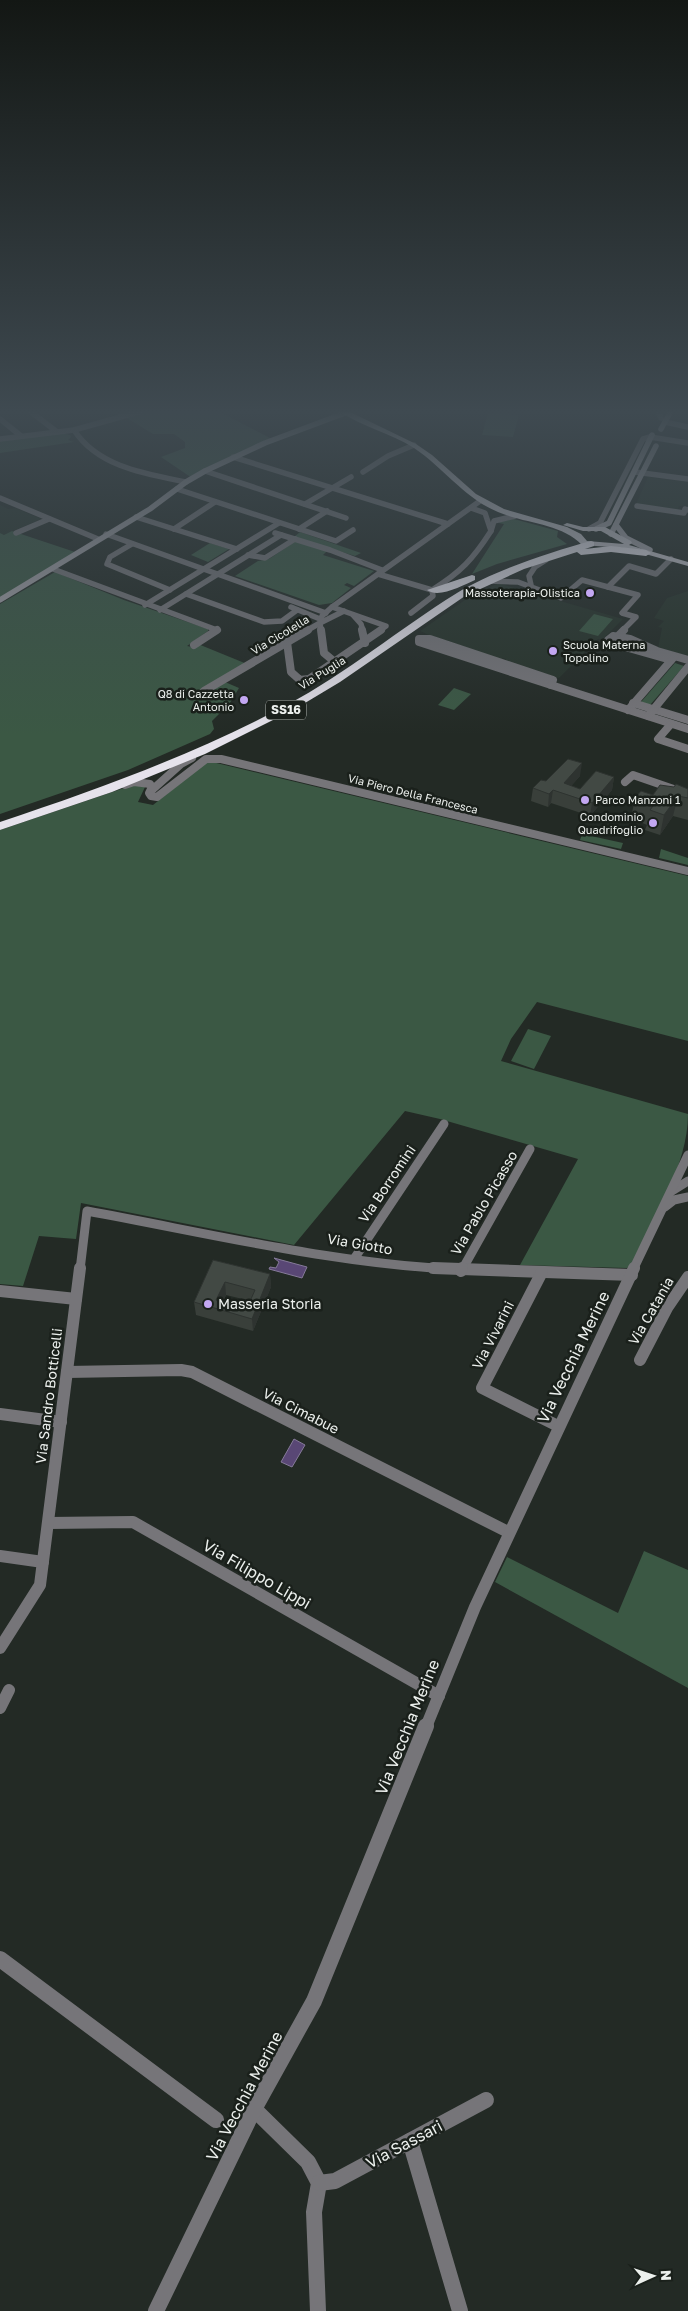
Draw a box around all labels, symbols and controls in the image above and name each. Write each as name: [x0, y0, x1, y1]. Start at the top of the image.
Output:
place label: Massoterapia-Olistica: [465, 586, 580, 599]
marker: Massoterapia-Olistica: [584, 587, 596, 599]
street label: Via Cicolella: [248, 612, 311, 657]
place label: Scuola Materna Topolino: [563, 638, 645, 664]
marker: Scuola Materna Topolino: [547, 645, 559, 657]
street label: Via Puglia: [296, 653, 347, 692]
place label: Q8 di Cazzetta Antonio: [158, 687, 234, 713]
marker: Q8 di Cazzetta Antonio: [238, 694, 250, 706]
road number: SS16: [266, 700, 306, 720]
street label: Via Piero Della Francesca: [347, 771, 479, 816]
place label: Parco Manzoni 1: [595, 793, 680, 806]
marker: Parco Manzoni 1: [579, 794, 591, 806]
place label: Condominio Quadrifoglio: [578, 810, 643, 836]
marker: Condominio Quadrifoglio: [647, 817, 659, 829]
street label: Via Borromini: [354, 1142, 419, 1226]
street label: Via Pablo Picasso: [447, 1147, 520, 1258]
street label: Via Giotto: [326, 1229, 394, 1258]
street label: Via Catania: [624, 1274, 677, 1348]
street label: Via Vecchia Merine: [532, 1288, 614, 1426]
place label: Masseria Storia: [218, 1295, 321, 1312]
marker: Masseria Storia: [202, 1298, 214, 1310]
street label: Via Vivarini: [468, 1298, 517, 1372]
street label: Via Sandro Botticelli: [32, 1327, 65, 1465]
street label: Via Cimabue: [260, 1384, 342, 1437]
street label: Via Filippo Lippi: [199, 1535, 315, 1613]
street label: Via Vecchia Merine: [371, 1656, 443, 1798]
street label: Via Vecchia Merine: [201, 2028, 287, 2164]
street label: Via Sassari: [362, 2115, 446, 2173]
north arrow: [628, 2251, 678, 2301]
text: N: [658, 2270, 675, 2281]

